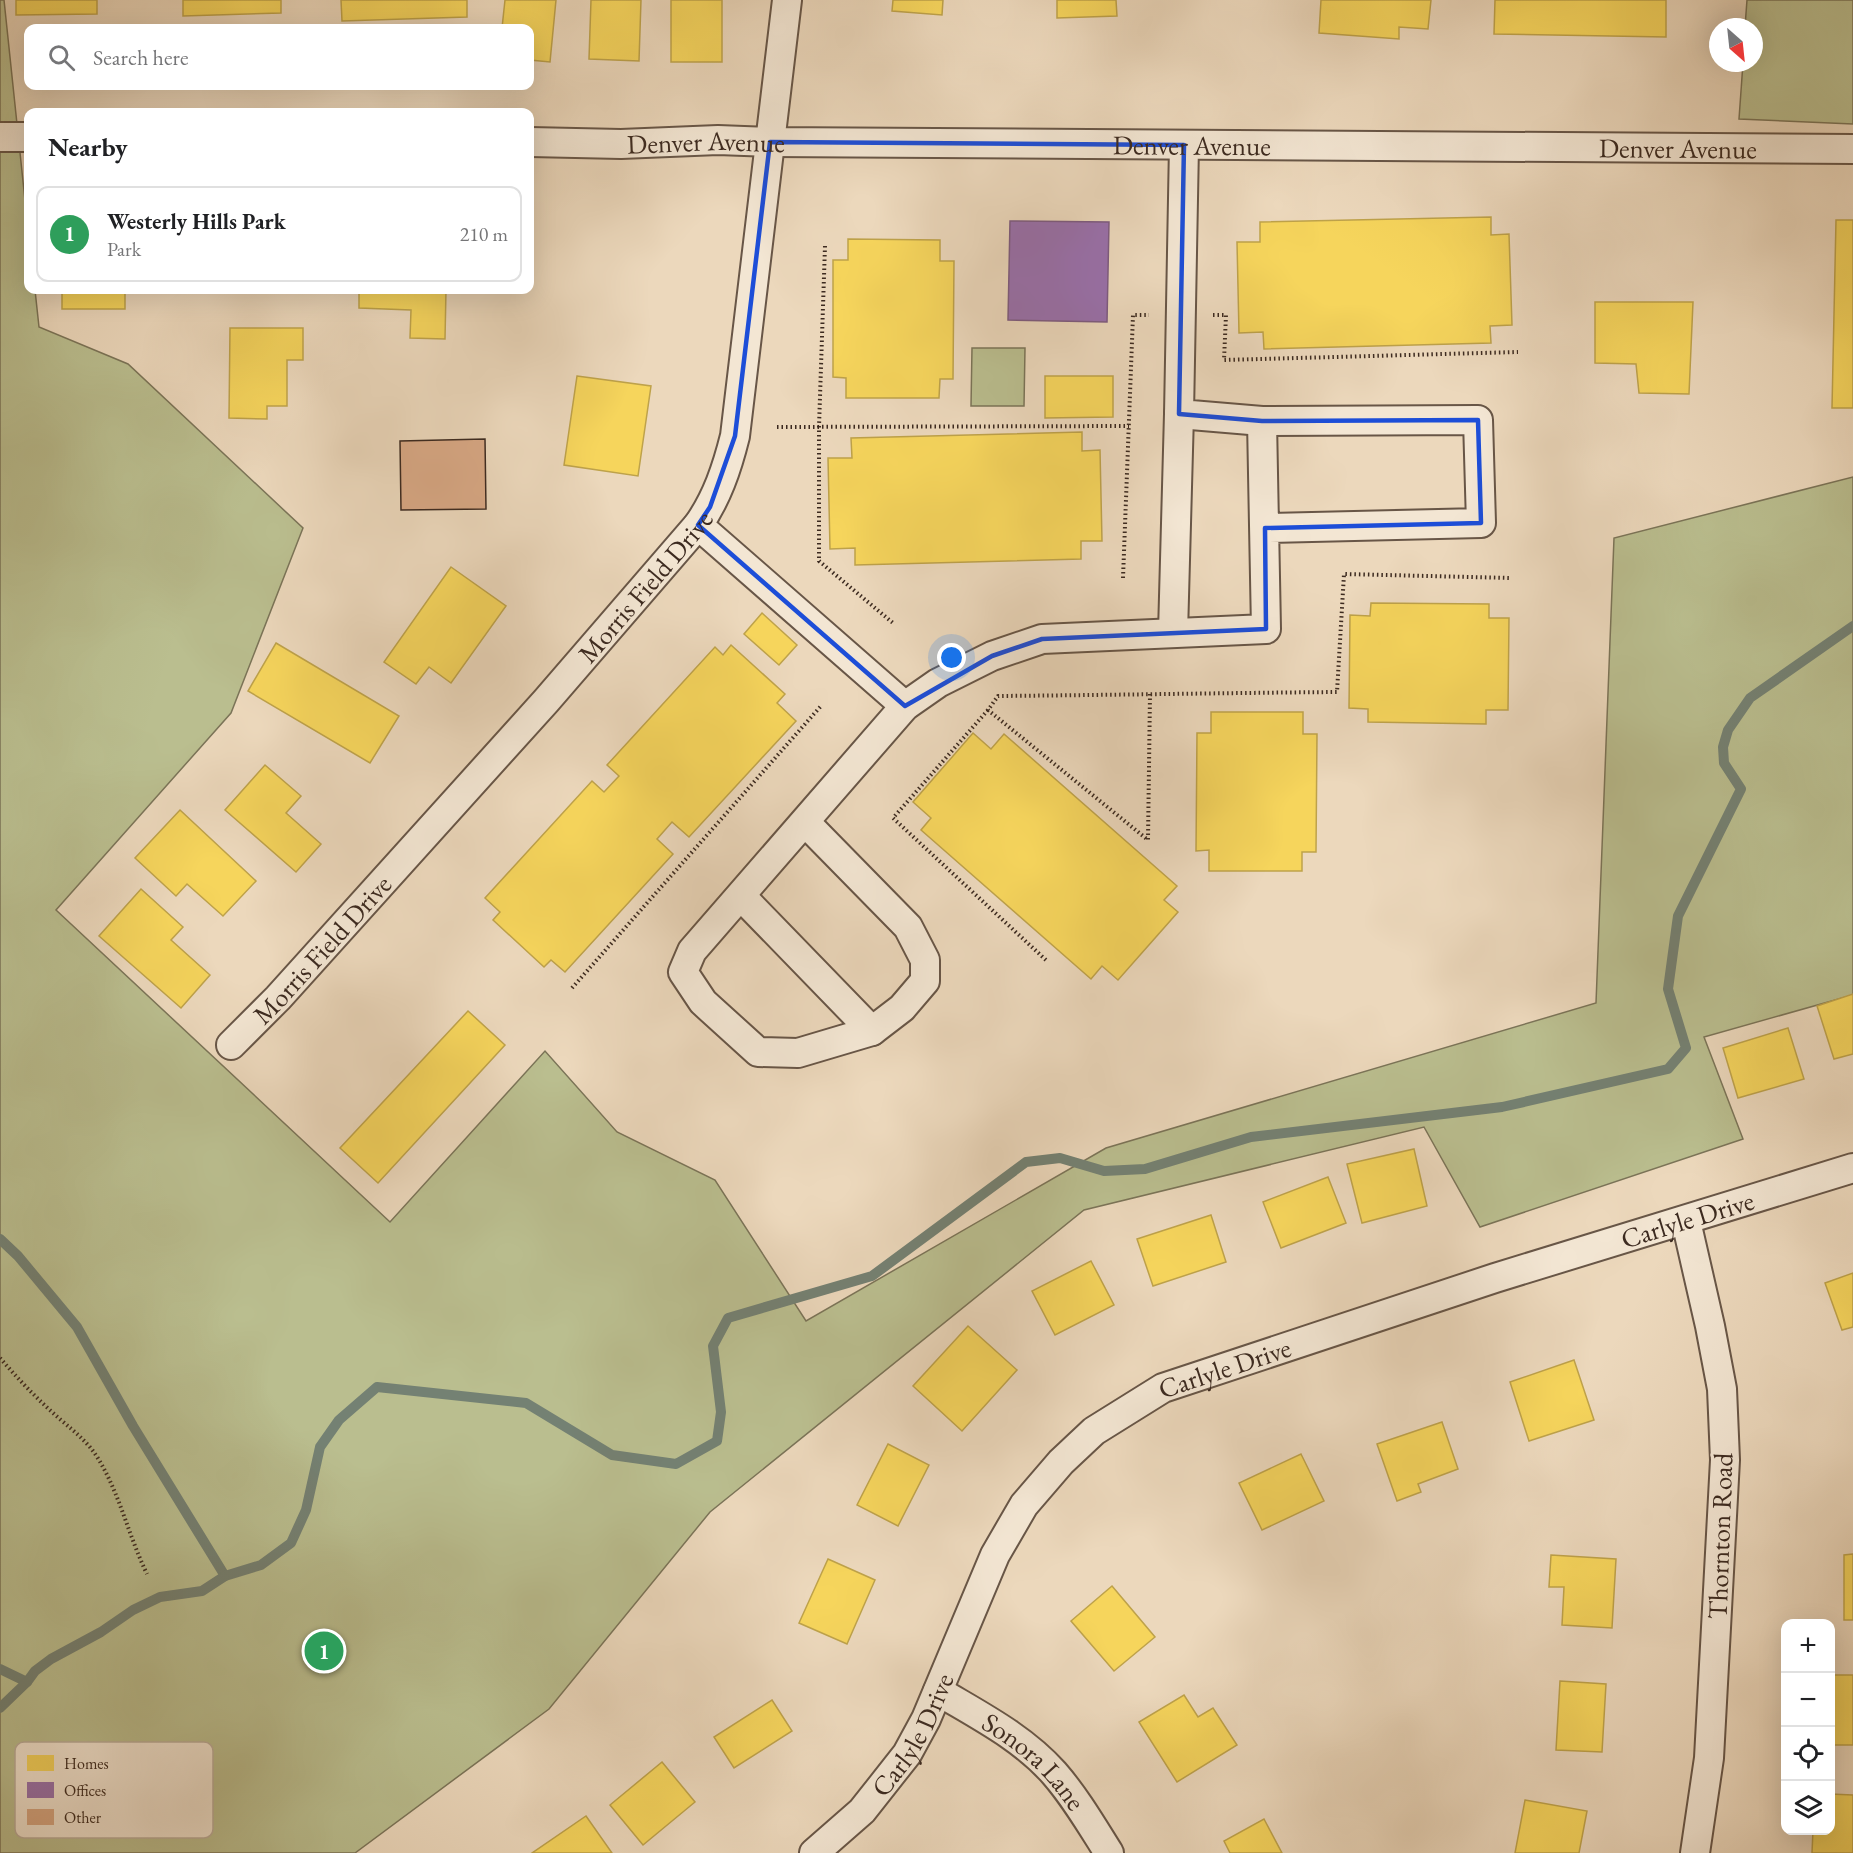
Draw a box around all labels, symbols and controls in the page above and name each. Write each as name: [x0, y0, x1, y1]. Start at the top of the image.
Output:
north arrow: [1709, 18, 1763, 72]
search box: [24, 24, 534, 90]
icon: search: [45, 41, 78, 74]
text: Search here: [93, 43, 188, 72]
street label: Denver Avenue: [626, 122, 785, 161]
street label: Denver Avenue: [1113, 127, 1271, 163]
text: Nearby: [48, 130, 128, 164]
street label: Denver Avenue: [1599, 130, 1757, 166]
text: Westerly Hills Park: [107, 207, 286, 236]
text: 1: [64, 221, 75, 247]
text: 210 m: [460, 221, 508, 247]
text: Park: [107, 236, 141, 262]
street label: Morris Field Drive: [570, 504, 720, 670]
your location: [937, 643, 966, 672]
street label: Morris Field Drive: [245, 867, 399, 1031]
street label: Carlyle Drive: [1616, 1182, 1758, 1256]
street label: Carlyle Drive: [1154, 1329, 1295, 1406]
street label: Thornton Road: [1700, 1452, 1740, 1620]
map controls: [1781, 1619, 1835, 1835]
button: +: [1781, 1619, 1835, 1673]
pin: 1: [304, 1628, 344, 1674]
street label: Carlyle Drive: [863, 1668, 961, 1803]
button: −: [1781, 1673, 1835, 1727]
street label: Sonora Lane: [976, 1704, 1094, 1817]
button: locate: [1781, 1727, 1835, 1781]
legend: [15, 1742, 213, 1838]
text: Homes: [64, 1753, 109, 1774]
text: Offices: [64, 1780, 106, 1801]
button: layers: [1781, 1781, 1835, 1835]
text: Other: [64, 1807, 102, 1828]

